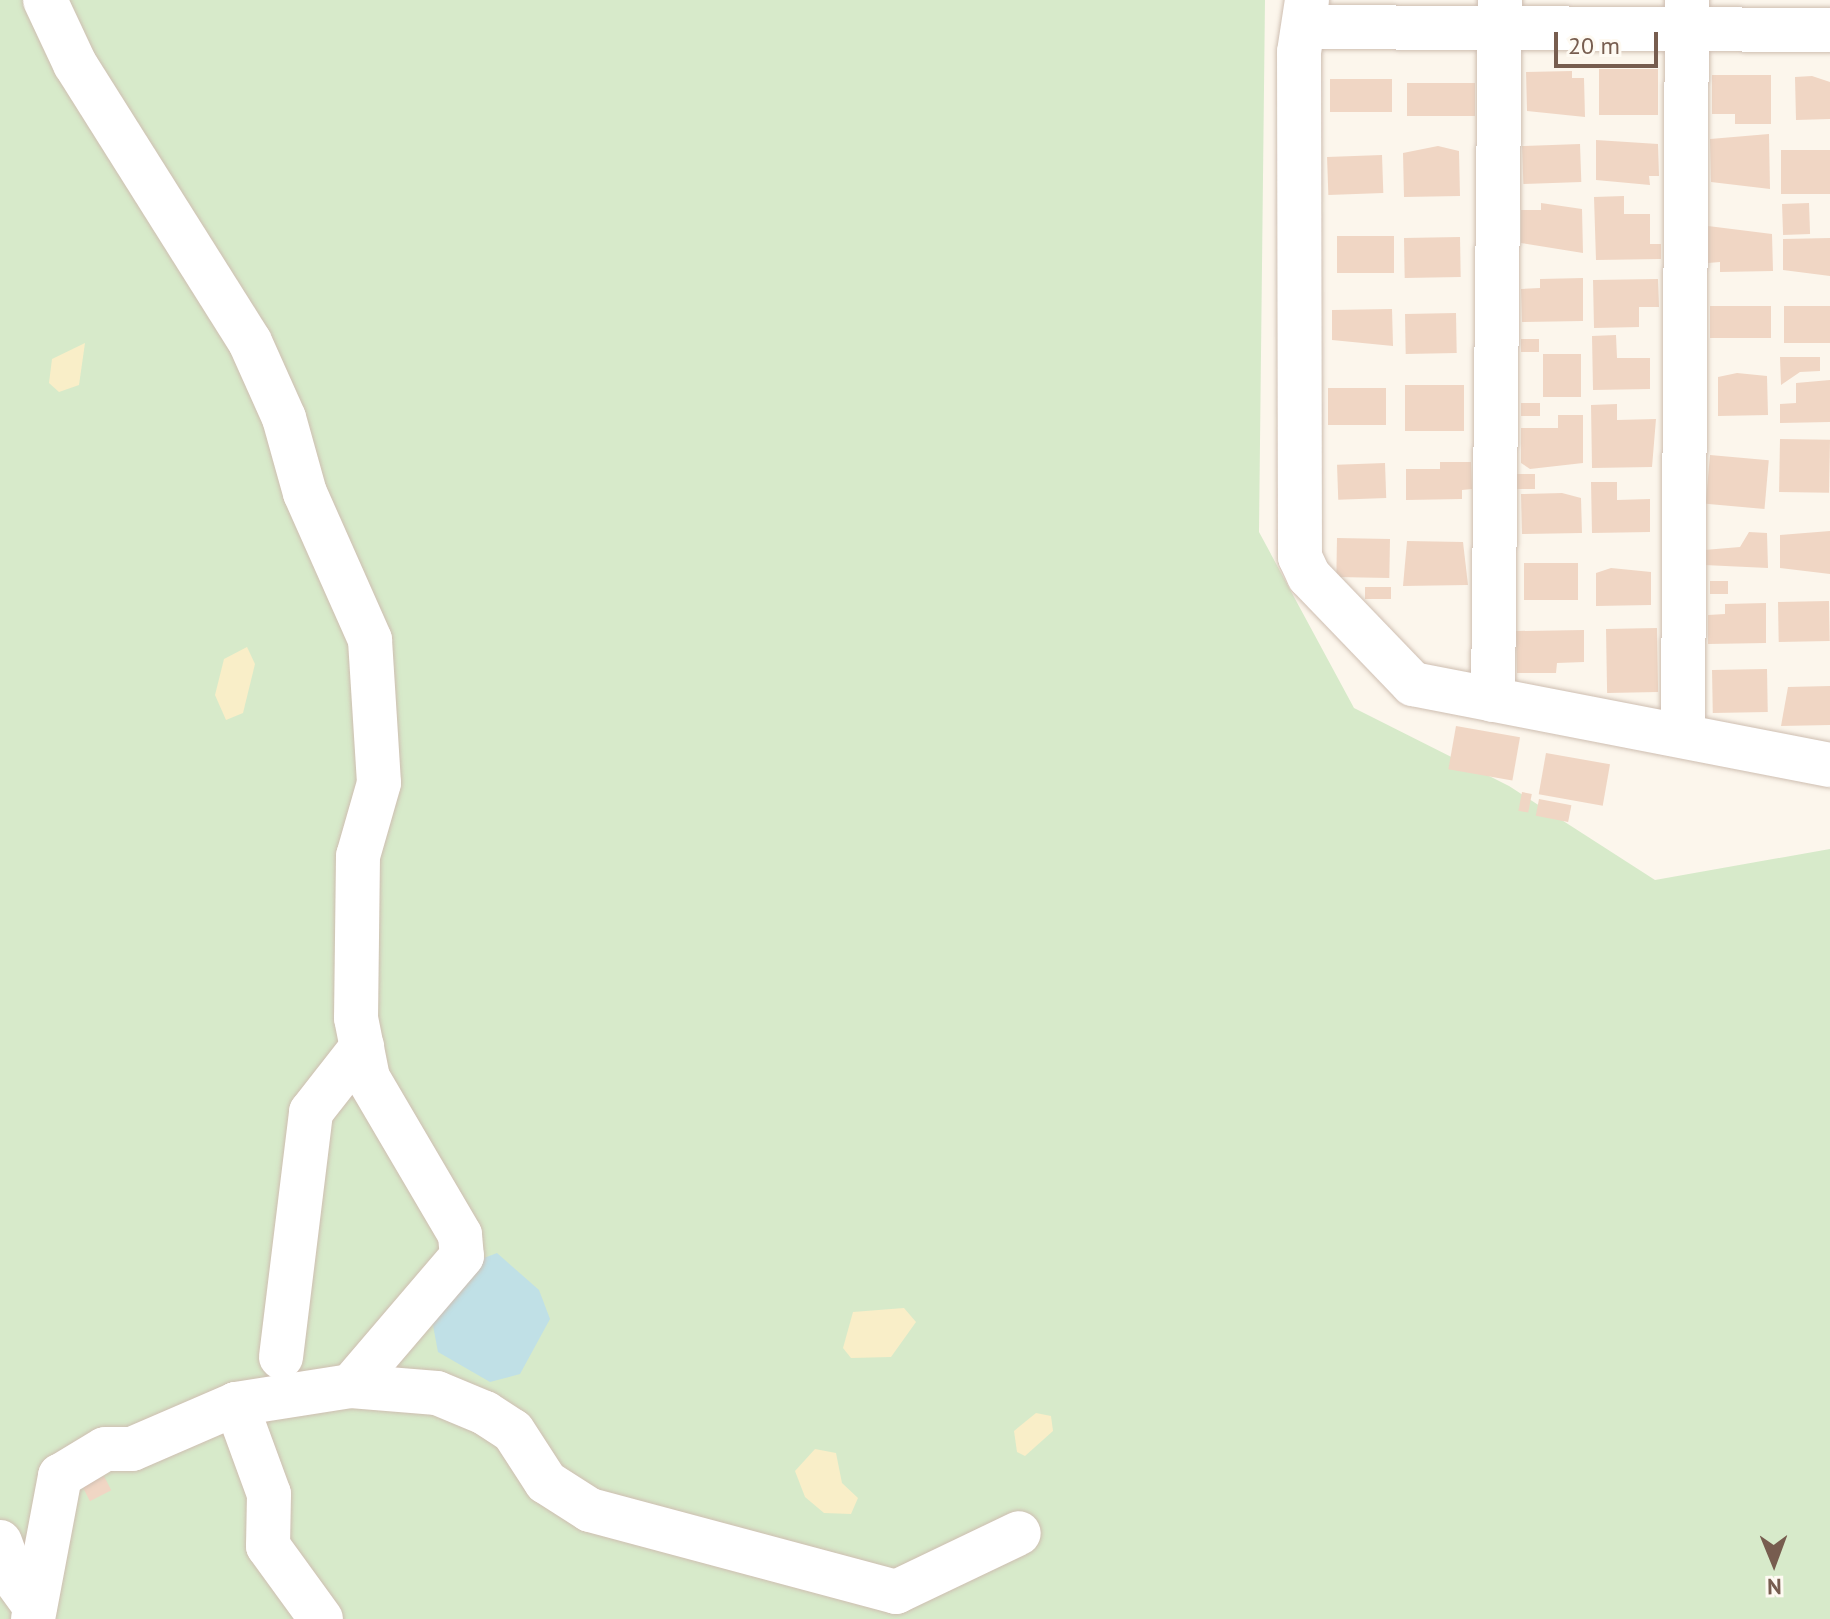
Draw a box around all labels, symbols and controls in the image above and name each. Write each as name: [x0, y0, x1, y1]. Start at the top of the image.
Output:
scale bar: [1558, 16, 1662, 66]
text: 20 m: [1568, 30, 1620, 61]
north arrow: [1734, 1523, 1814, 1603]
text: N: [1767, 1573, 1782, 1601]

